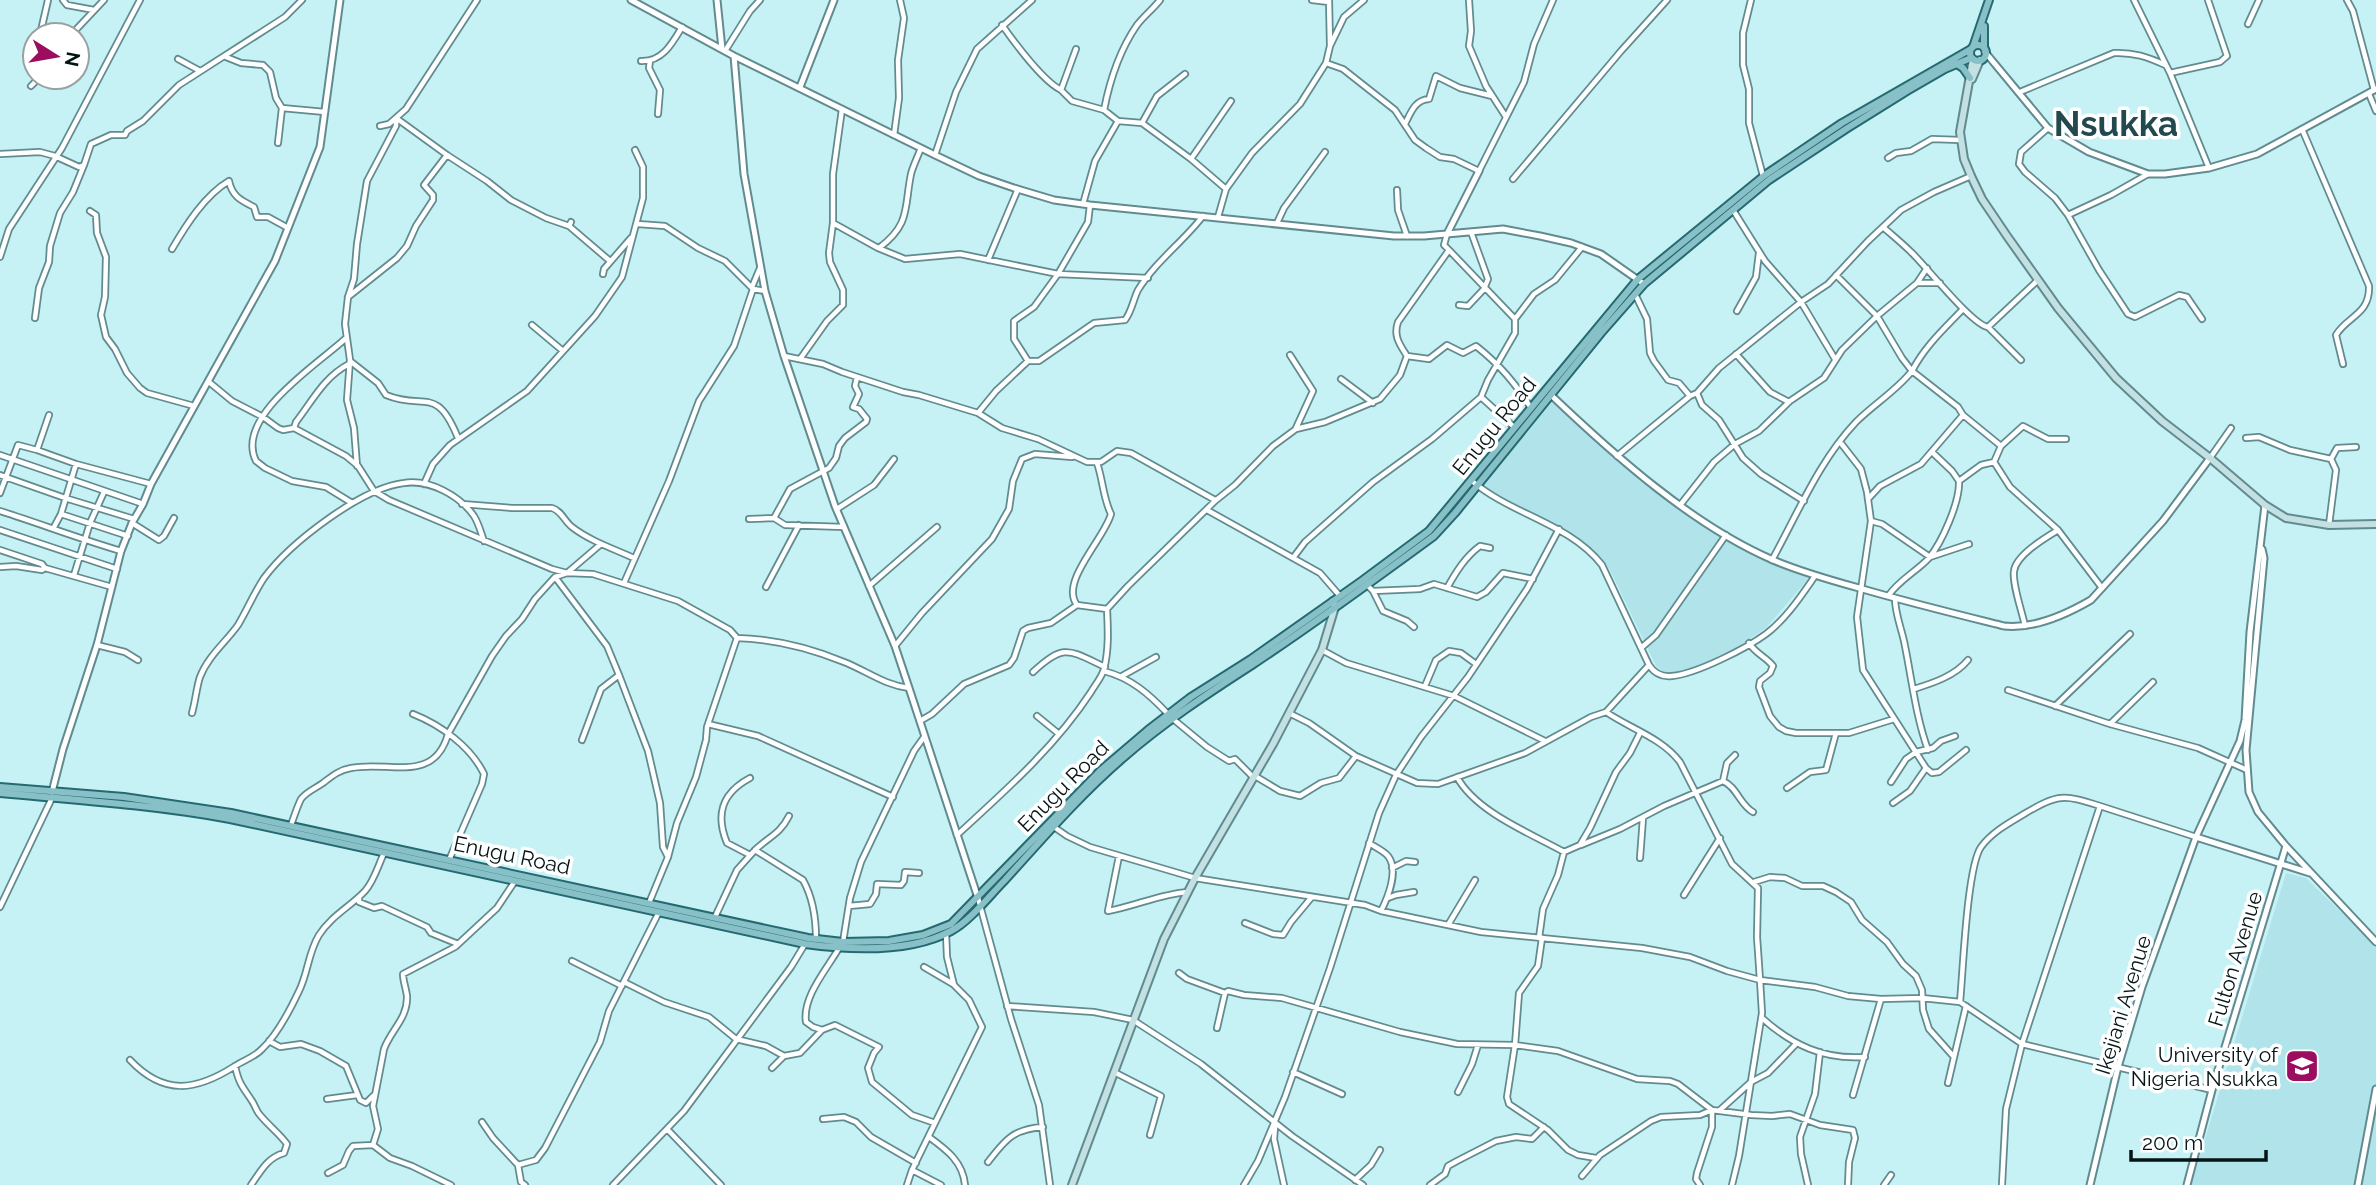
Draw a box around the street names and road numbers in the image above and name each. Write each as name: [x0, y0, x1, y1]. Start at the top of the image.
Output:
street label: Enugu Road: [1447, 372, 1541, 480]
street label: Enugu Road: [1012, 735, 1114, 837]
street label: Enugu Road: [451, 830, 573, 880]
street label: Fulton Avenue: [2203, 888, 2267, 1030]
street label: Ikejiani Avenue: [2090, 932, 2156, 1078]

